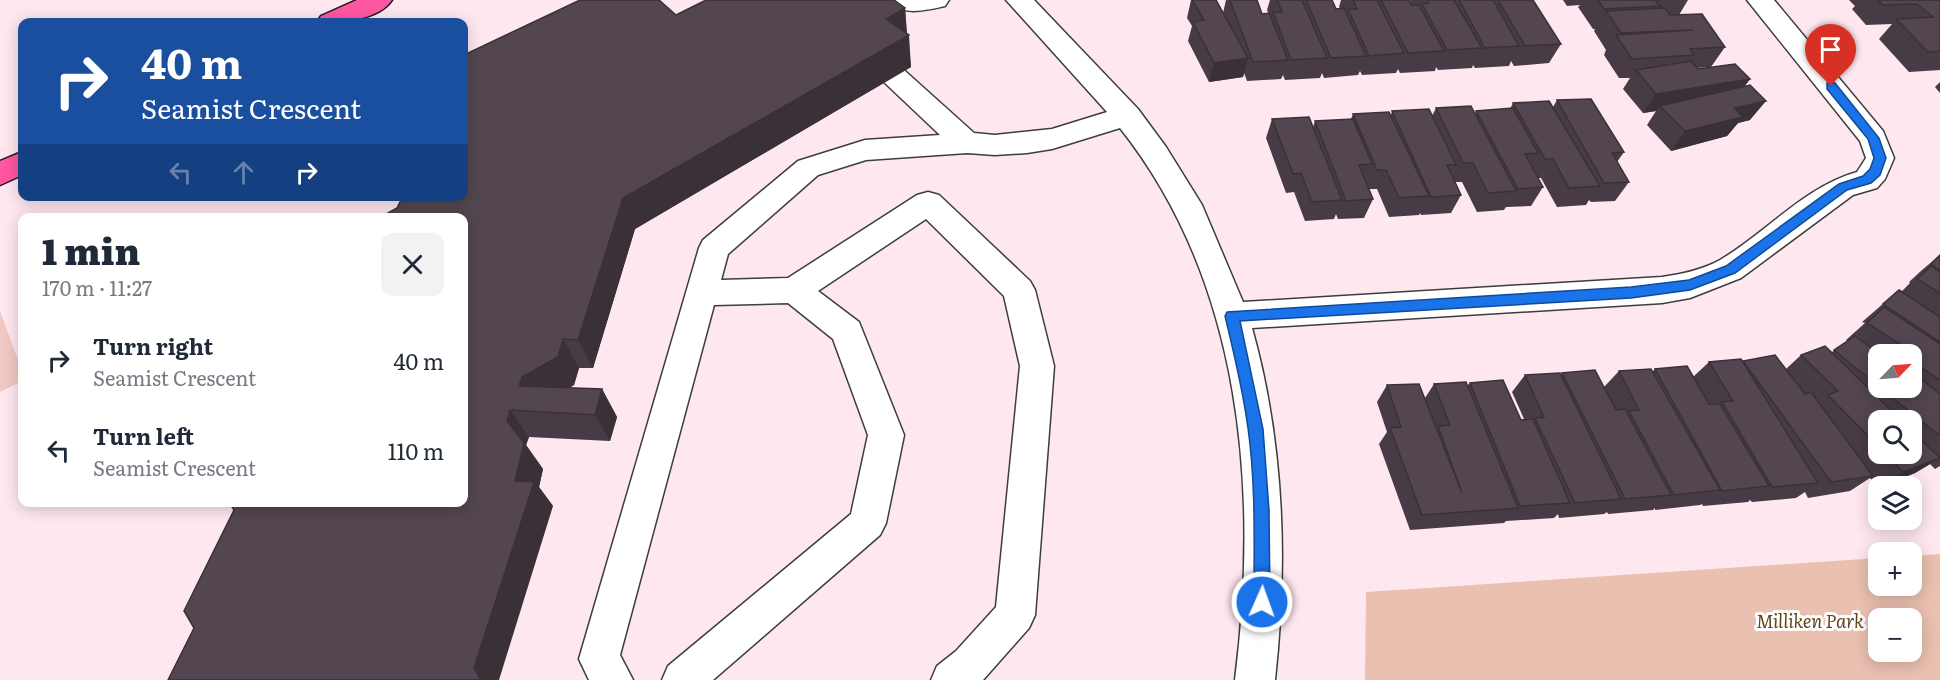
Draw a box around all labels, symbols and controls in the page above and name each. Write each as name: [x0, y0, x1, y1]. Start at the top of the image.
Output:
pin: [1805, 24, 1856, 86]
text: 40 m: [141, 30, 242, 92]
icon: arrive: [1814, 33, 1847, 66]
icon: right: [42, 42, 120, 120]
text: Seamist Crescent: [141, 87, 361, 127]
icon: left: [164, 156, 197, 189]
icon: ahead: [227, 156, 260, 189]
icon: right: [290, 156, 323, 189]
text: 1 min: [42, 223, 140, 276]
button: close: [381, 233, 444, 296]
text: 170 m · 11:27: [42, 272, 152, 302]
text: Turn right: [93, 329, 213, 362]
icon: right: [42, 344, 75, 377]
text: 40 m: [393, 344, 444, 377]
north arrow: [1868, 344, 1922, 398]
map controls: [1868, 344, 1922, 662]
text: Seamist Crescent: [93, 362, 256, 392]
button: search: [1868, 410, 1922, 464]
text: Turn left: [93, 419, 194, 452]
icon: left: [42, 434, 75, 467]
text: 110 m: [388, 434, 444, 467]
text: Seamist Crescent: [93, 452, 256, 482]
button: layers: [1868, 476, 1922, 530]
button: +: [1868, 542, 1922, 596]
position arrow: [1230, 570, 1294, 634]
park label: Milliken Park: [1756, 607, 1864, 634]
button: −: [1868, 608, 1922, 662]

